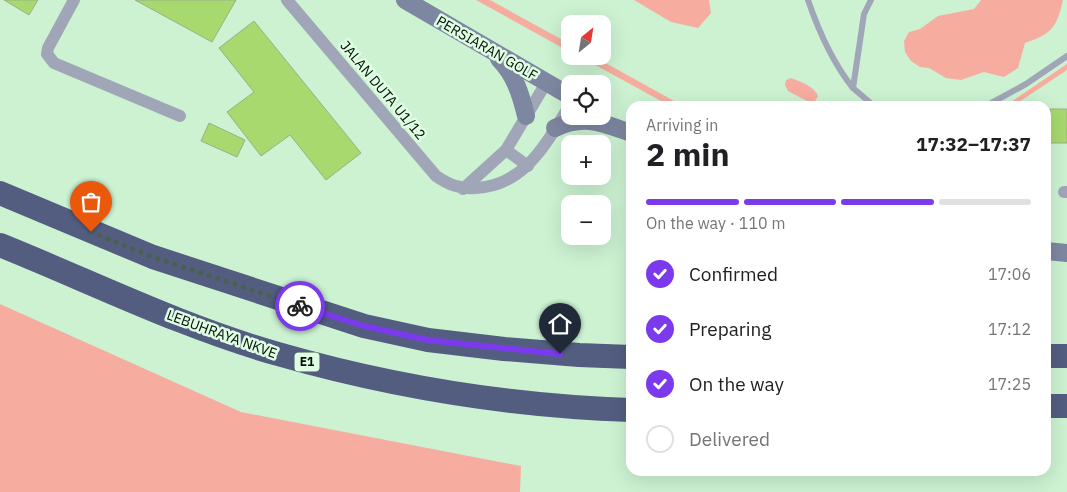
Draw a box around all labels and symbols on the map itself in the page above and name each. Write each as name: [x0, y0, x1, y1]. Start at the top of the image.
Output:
street label: PERSIARAN GOLF: [433, 12, 541, 84]
north arrow: [561, 15, 611, 65]
street label: JALAN DUTA U1/12: [336, 37, 430, 143]
pin: [70, 181, 112, 232]
courier: [275, 281, 325, 331]
pin: [539, 303, 581, 354]
street label: LEBUHRAYA NKVE: [164, 306, 280, 362]
road number: E1: [294, 352, 320, 372]

